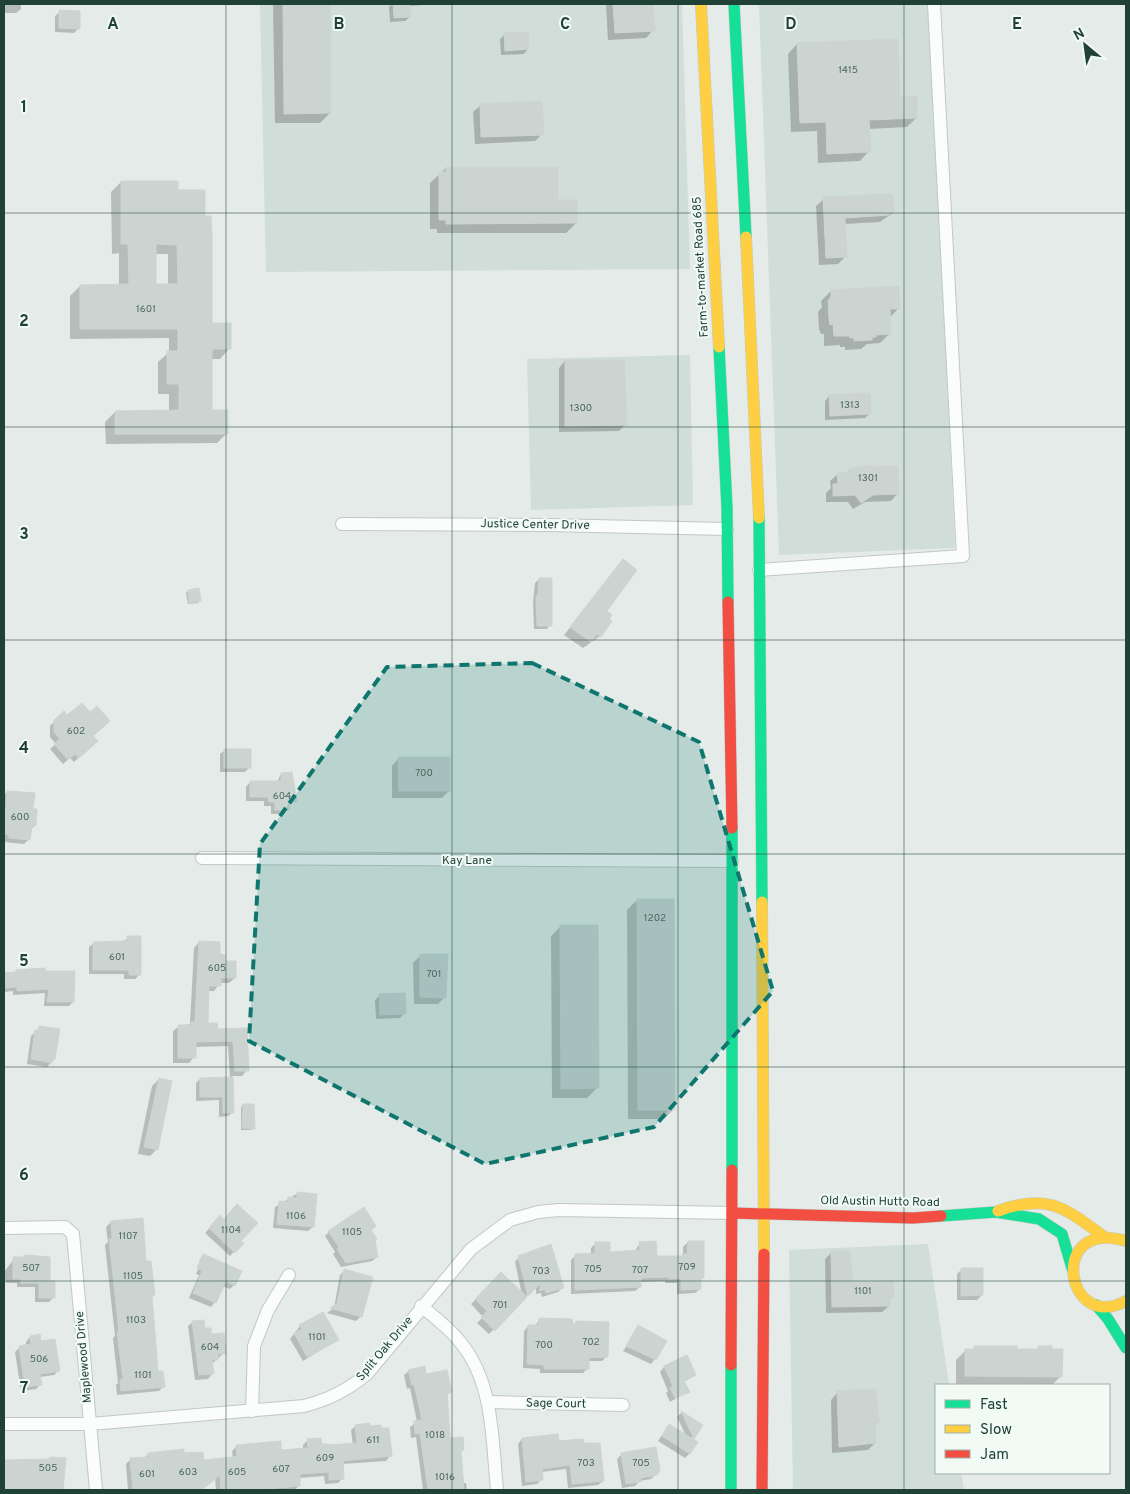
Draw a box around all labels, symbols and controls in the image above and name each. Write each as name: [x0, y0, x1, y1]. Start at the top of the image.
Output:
text: A: [107, 15, 119, 35]
text: B: [333, 15, 345, 35]
text: C: [560, 15, 570, 35]
text: D: [785, 15, 797, 35]
text: E: [1012, 15, 1022, 35]
north arrow: [1060, 20, 1110, 70]
text: N: [1071, 25, 1088, 45]
house number: 1415: [838, 64, 858, 77]
text: 1: [21, 98, 27, 118]
street label: Farm-to-market Road 685: [689, 196, 713, 338]
house number: 1601: [136, 303, 156, 316]
text: 2: [19, 312, 29, 332]
house number: 1313: [840, 399, 860, 412]
house number: 1300: [570, 402, 592, 415]
house number: 1301: [858, 472, 878, 485]
street label: Justice Center Drive: [480, 516, 590, 534]
text: 3: [19, 525, 29, 545]
house number: 602: [67, 725, 85, 738]
text: 4: [19, 739, 29, 759]
house number: 700: [415, 767, 433, 780]
house number: 604: [273, 790, 291, 803]
house number: 600: [11, 811, 29, 824]
street label: Kay Lane: [442, 853, 492, 869]
house number: 1202: [644, 912, 666, 925]
house number: 601: [109, 951, 125, 964]
text: 5: [19, 952, 29, 972]
house number: 605: [208, 962, 226, 975]
house number: 701: [426, 968, 442, 981]
text: 6: [19, 1166, 29, 1186]
street label: Old Austin Hutto Road: [820, 1193, 940, 1211]
house number: 1106: [286, 1210, 306, 1223]
house number: 1104: [221, 1224, 241, 1237]
house number: 1105: [342, 1226, 362, 1239]
house number: 1107: [119, 1230, 137, 1243]
house number: 709: [678, 1261, 696, 1274]
house number: 507: [22, 1262, 40, 1275]
house number: 705: [584, 1263, 602, 1276]
house number: 707: [632, 1264, 648, 1277]
house number: 703: [532, 1265, 550, 1278]
house number: 1105: [123, 1270, 143, 1283]
house number: 1101: [854, 1285, 872, 1298]
house number: 701: [492, 1299, 508, 1312]
street label: Maplewood Drive: [72, 1310, 96, 1404]
street label: Split Oak Drive: [353, 1313, 417, 1385]
house number: 1103: [126, 1314, 146, 1327]
house number: 1101: [308, 1331, 326, 1344]
house number: 702: [582, 1336, 600, 1349]
house number: 700: [535, 1339, 553, 1352]
house number: 604: [201, 1341, 219, 1354]
house number: 506: [30, 1353, 48, 1366]
house number: 1101: [134, 1369, 152, 1382]
text: 7: [20, 1379, 28, 1399]
legend: [935, 1384, 1110, 1474]
street label: Sage Court: [526, 1395, 586, 1413]
text: Fast: [980, 1396, 1008, 1415]
text: Slow: [980, 1421, 1012, 1440]
house number: 1018: [425, 1429, 445, 1442]
house number: 611: [366, 1434, 380, 1447]
text: Jam: [980, 1446, 1009, 1465]
house number: 609: [316, 1452, 334, 1465]
house number: 703: [577, 1457, 595, 1470]
house number: 705: [632, 1457, 650, 1470]
house number: 505: [39, 1462, 57, 1475]
house number: 607: [272, 1463, 290, 1476]
house number: 603: [179, 1466, 197, 1479]
house number: 605: [228, 1466, 246, 1479]
house number: 601: [139, 1468, 155, 1481]
house number: 1016: [435, 1471, 455, 1484]

